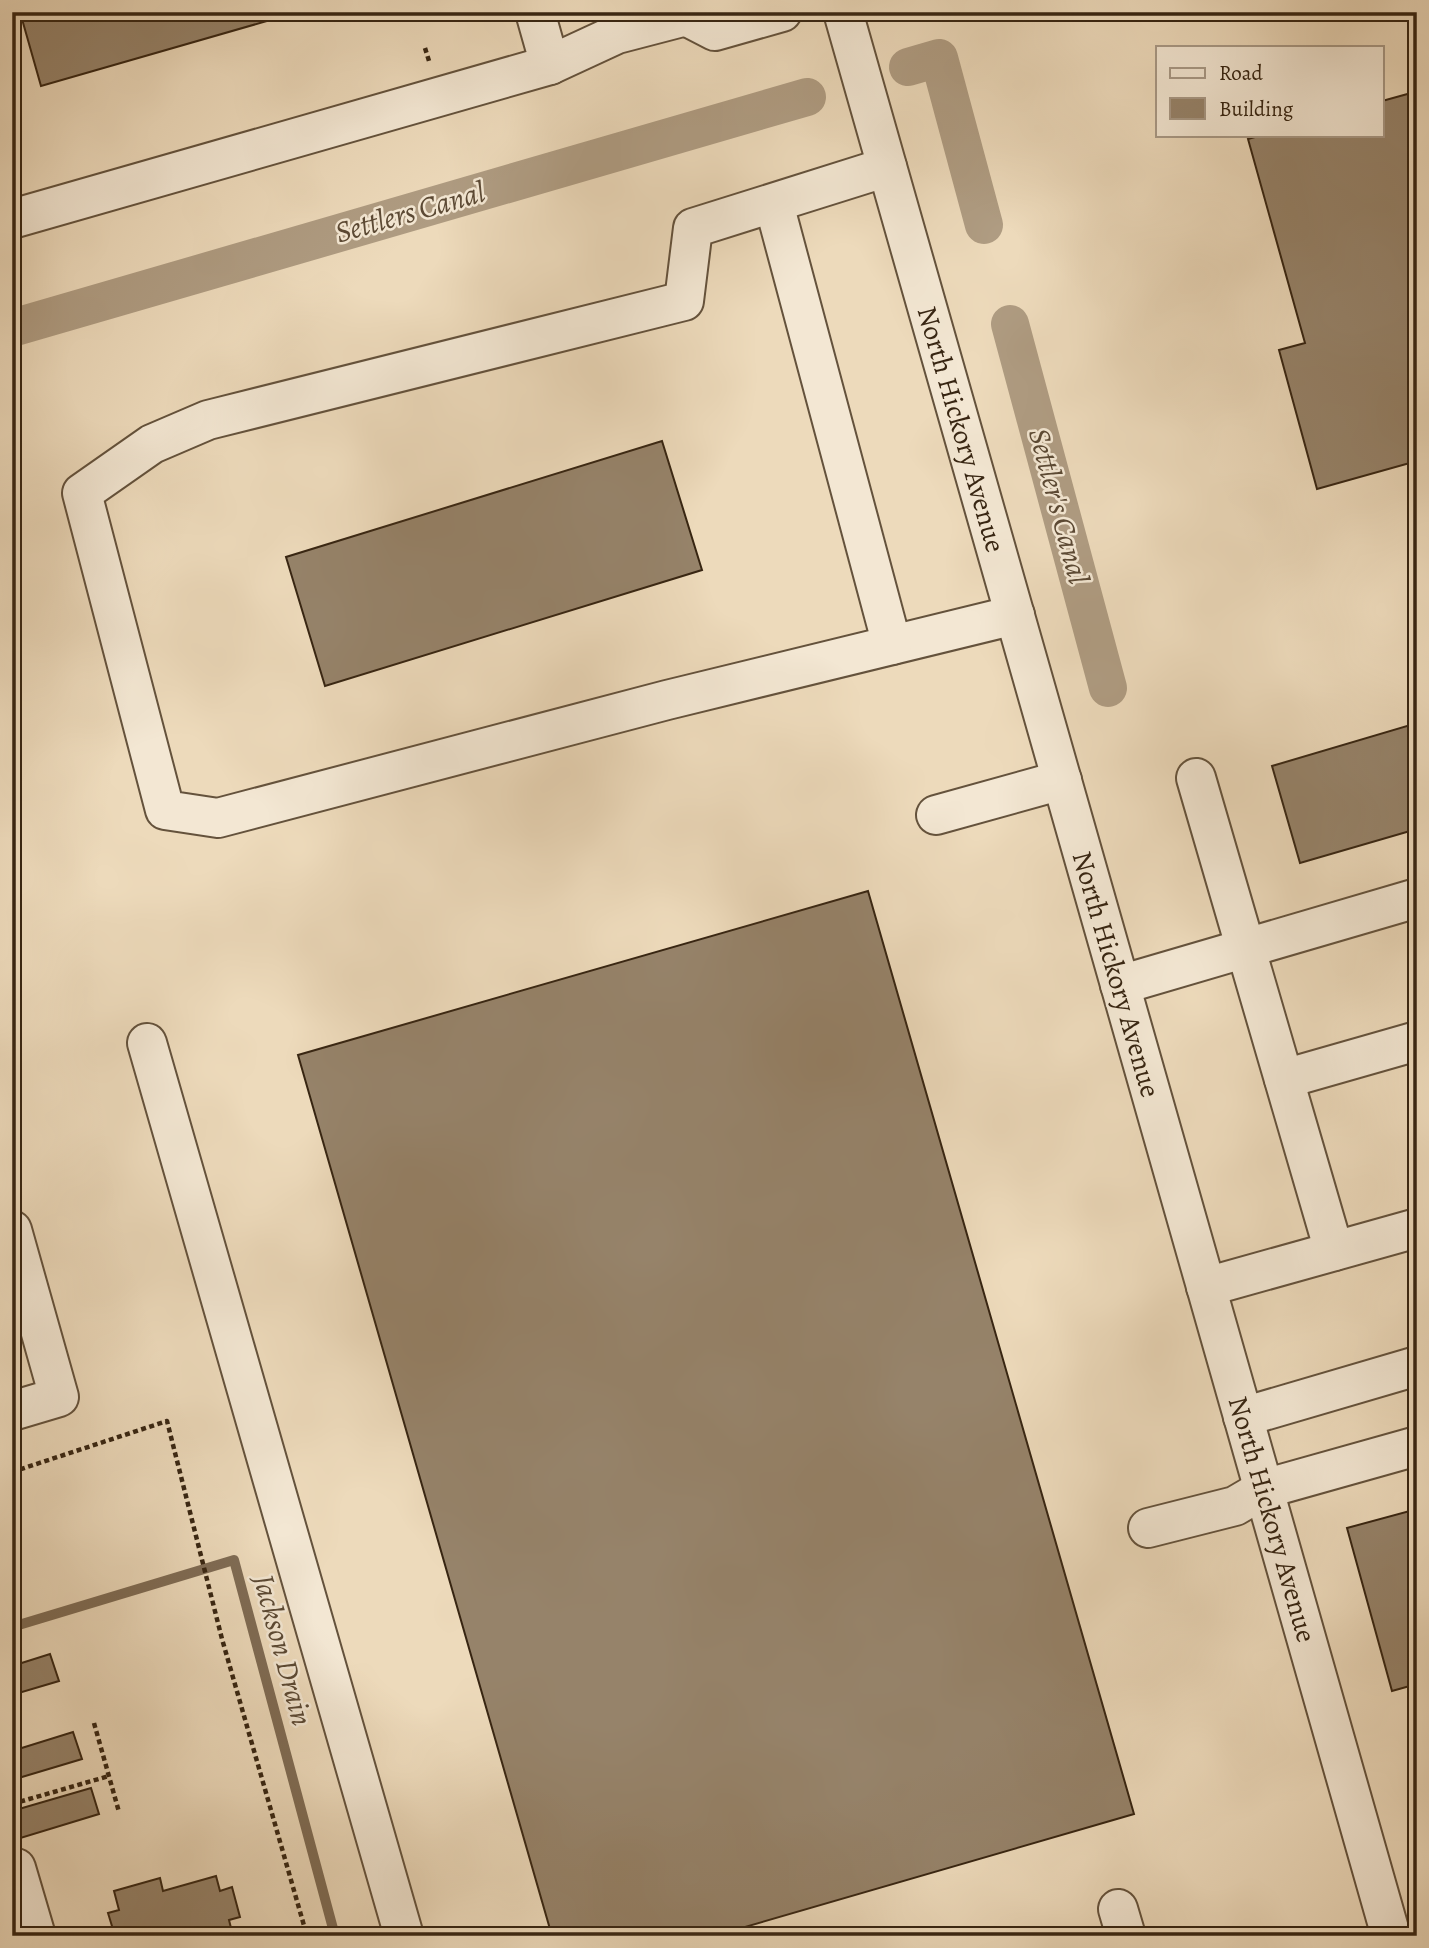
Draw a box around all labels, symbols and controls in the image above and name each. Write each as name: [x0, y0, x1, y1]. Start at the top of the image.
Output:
legend: [1156, 46, 1384, 136]
text: Road: [1219, 59, 1263, 87]
text: Building: [1219, 95, 1294, 123]
water label: Settlers Canal: [331, 171, 490, 252]
street label: North Hickory Avenue: [908, 302, 1014, 557]
water label: Settler's Canal: [1019, 424, 1099, 589]
street label: North Hickory Avenue: [1063, 847, 1169, 1102]
street label: North Hickory Avenue: [1219, 1392, 1325, 1647]
water label: Jackson Drain: [243, 1569, 322, 1730]

